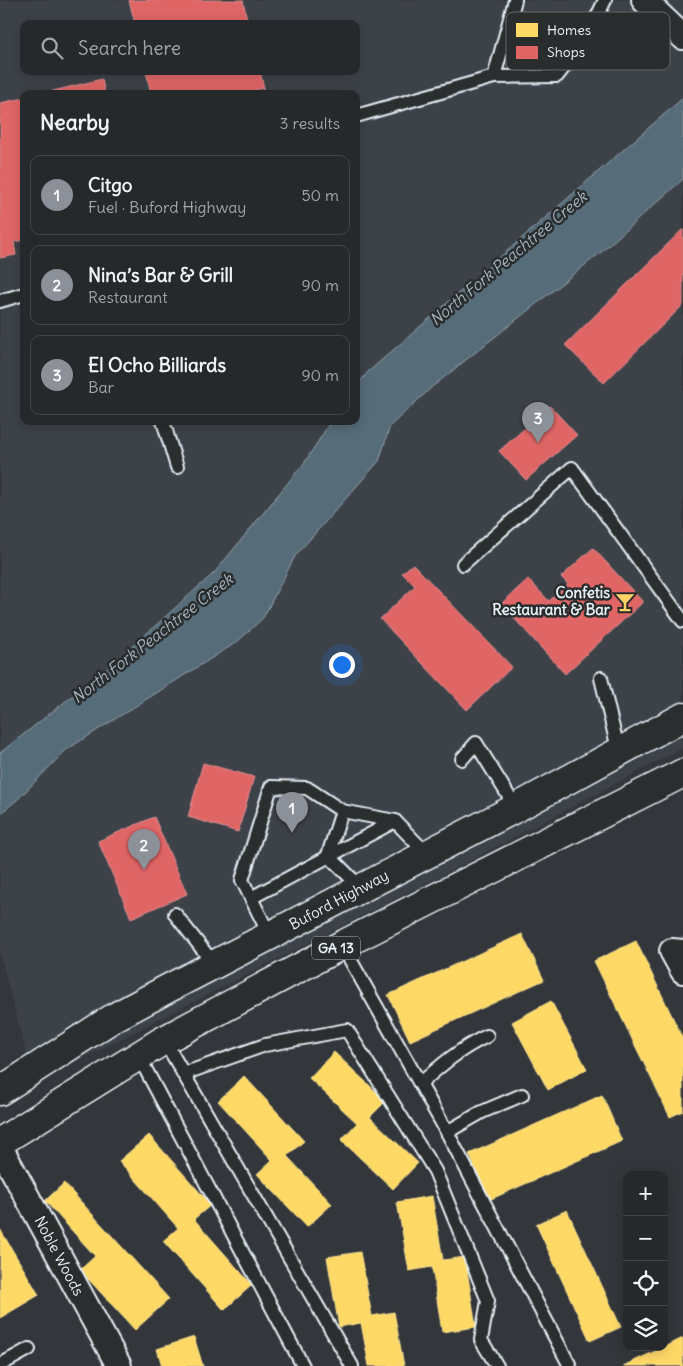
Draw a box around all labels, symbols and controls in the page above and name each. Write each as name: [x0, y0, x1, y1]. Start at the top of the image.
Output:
legend: [506, 12, 670, 70]
search box: [20, 20, 360, 75]
text: Homes: [547, 21, 591, 39]
icon: search: [38, 34, 66, 62]
text: Search here: [78, 36, 181, 60]
text: Shops: [547, 43, 585, 61]
text: Nearby: [40, 109, 110, 136]
text: 3 results: [280, 113, 340, 133]
text: Citgo: [88, 173, 132, 197]
text: 1: [54, 185, 60, 205]
text: 50 m: [301, 185, 339, 205]
water label: North Fork Peachtree Creek: [425, 185, 592, 330]
text: Fuel · Buford Highway: [88, 197, 246, 217]
text: Nina’s Bar & Grill: [88, 263, 233, 287]
text: 2: [53, 275, 61, 295]
text: 90 m: [301, 275, 339, 295]
text: Restaurant: [88, 287, 168, 307]
text: El Ocho Billiards: [88, 353, 226, 377]
text: 3: [52, 365, 62, 385]
text: 90 m: [301, 365, 339, 385]
text: Bar: [88, 377, 114, 397]
pin: 3: [522, 402, 554, 443]
water label: North Fork Peachtree Creek: [67, 568, 238, 707]
place label: Confetis Restaurant & Bar: [492, 583, 611, 619]
bar icon: Confetis Restaurant & Bar: [614, 591, 636, 613]
your location: [329, 652, 355, 678]
pin: 1: [276, 792, 308, 833]
pin: 2: [128, 829, 160, 870]
street label: Buford Highway: [286, 865, 392, 934]
road number: GA 13: [312, 936, 360, 960]
map controls: [623, 1171, 668, 1351]
button: +: [623, 1171, 668, 1216]
street label: Noble Woods: [30, 1213, 88, 1299]
button: −: [623, 1216, 668, 1261]
button: locate: [623, 1261, 668, 1306]
button: layers: [623, 1306, 668, 1351]

